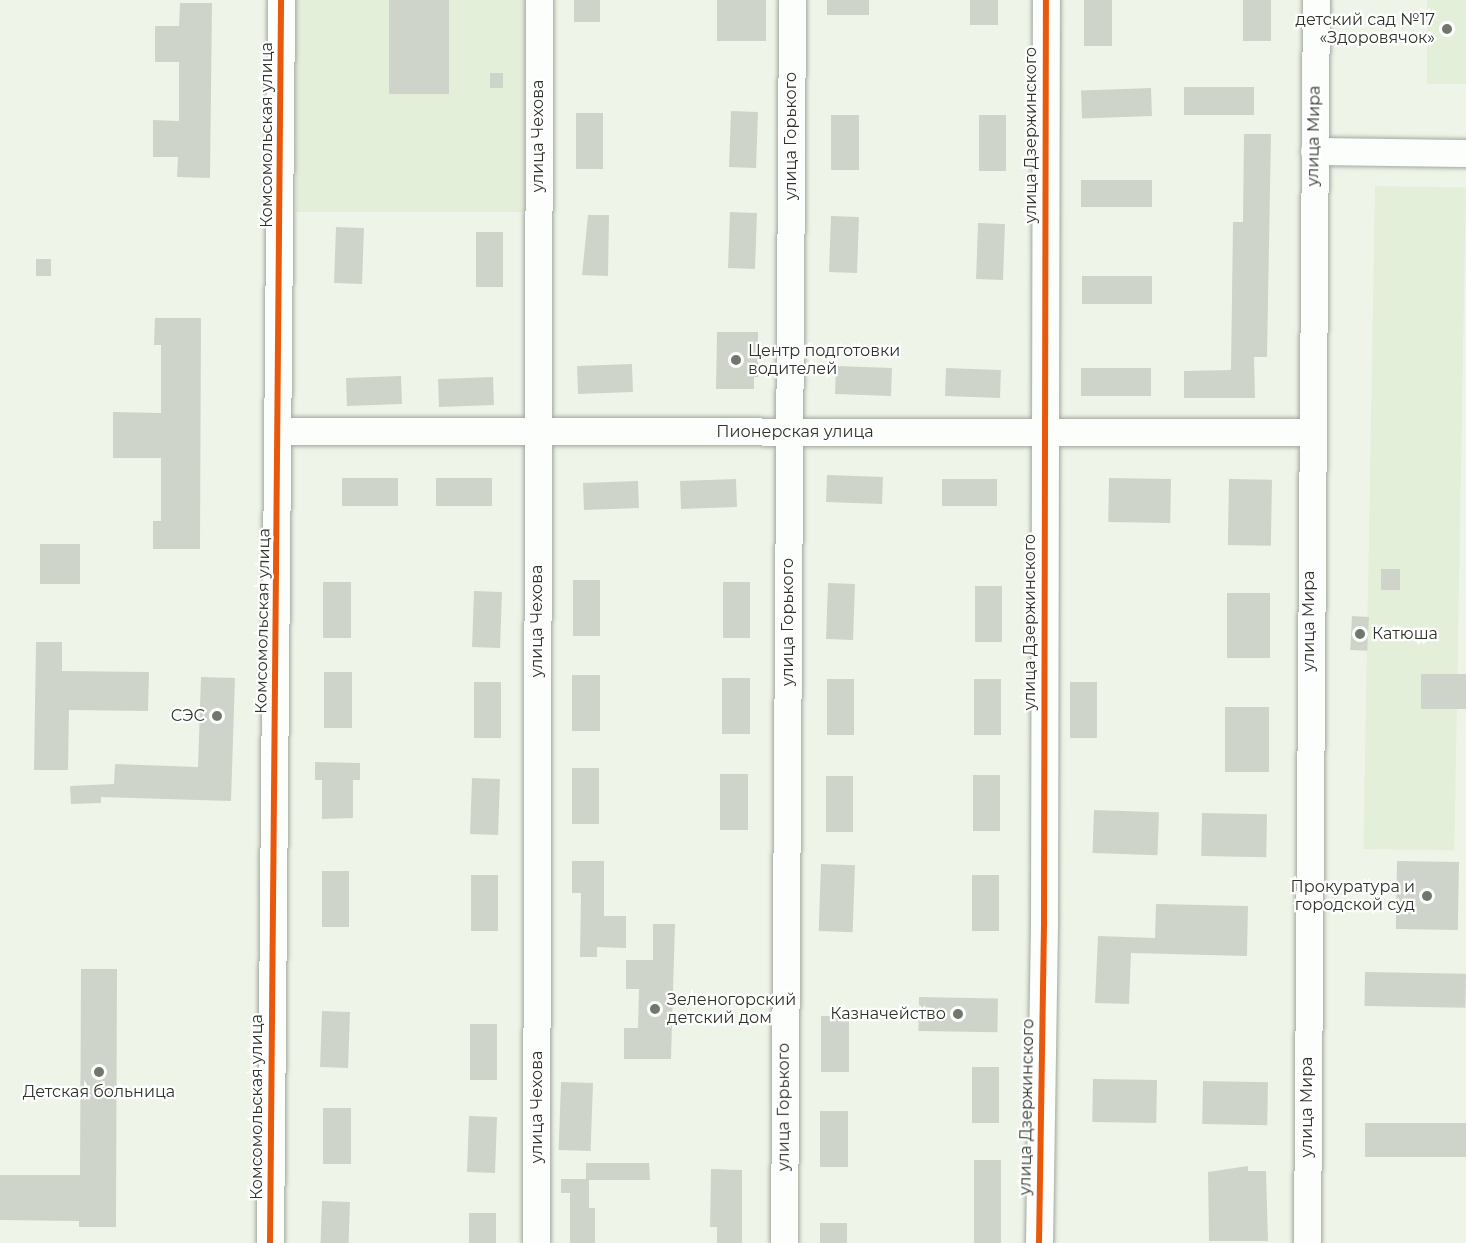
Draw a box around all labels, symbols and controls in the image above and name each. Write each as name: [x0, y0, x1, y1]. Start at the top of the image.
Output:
place label: детский сад №17 «Здоровячок»: [1296, 10, 1435, 48]
marker: детский сад №17 «Здоровячок»: [1440, 22, 1454, 36]
street label: Комсомольская улица: [257, 42, 277, 228]
street label: улица Дзержинского: [1021, 47, 1041, 223]
street label: улица Горького: [781, 72, 801, 200]
street label: улица Чехова: [528, 80, 548, 192]
street label: улица Мира: [1304, 85, 1324, 187]
place label: Центр подготовки водителей: [748, 341, 900, 379]
marker: Центр подготовки водителей: [729, 353, 743, 367]
street label: Пионерская улица: [716, 422, 874, 442]
street label: Комсомольская улица: [252, 528, 274, 714]
street label: улица Дзержинского: [1020, 534, 1040, 710]
street label: улица Горького: [778, 558, 798, 686]
street label: улица Чехова: [527, 565, 547, 677]
street label: улица Мира: [1299, 571, 1319, 671]
place label: Катюша: [1372, 624, 1438, 644]
marker: Катюша: [1353, 627, 1367, 641]
place label: СЭС: [171, 706, 205, 726]
marker: СЭС: [210, 709, 224, 723]
place label: Прокуратура и городской суд: [1291, 877, 1415, 915]
marker: Прокуратура и городской суд: [1420, 889, 1434, 903]
place label: Зеленогорский детский дом: [667, 990, 796, 1028]
marker: Зеленогорский детский дом: [648, 1002, 662, 1016]
place label: Казначейство: [830, 1004, 946, 1024]
marker: Казначейство: [951, 1007, 965, 1021]
street label: Комсомольская улица: [247, 1014, 267, 1200]
street label: улица Дзержинского: [1016, 1019, 1038, 1195]
street label: улица Горького: [774, 1043, 794, 1171]
street label: улица Чехова: [527, 1051, 547, 1163]
street label: улица Мира: [1297, 1057, 1317, 1157]
marker: Детская больница: [90, 1063, 108, 1081]
place label: Детская больница: [23, 1082, 175, 1102]

